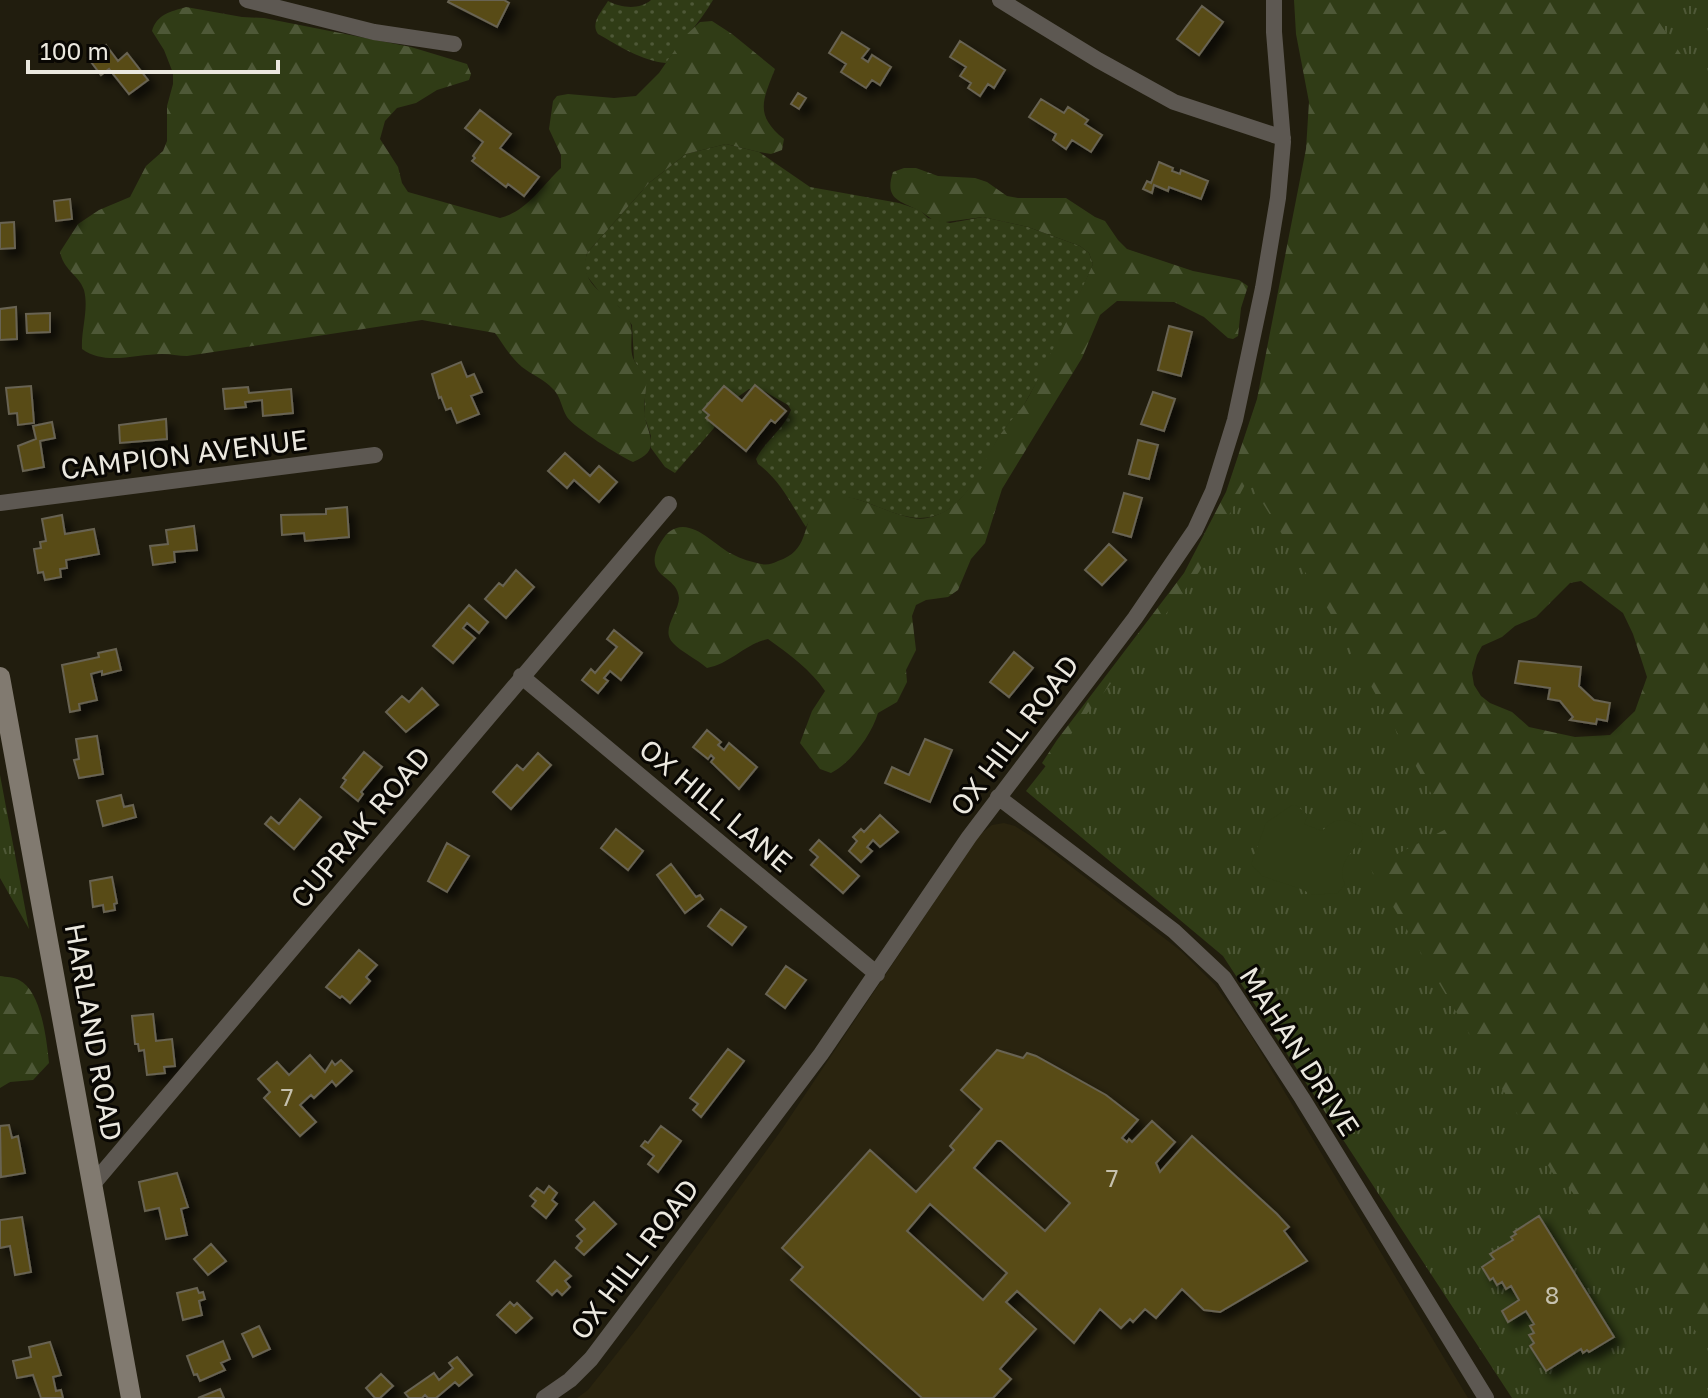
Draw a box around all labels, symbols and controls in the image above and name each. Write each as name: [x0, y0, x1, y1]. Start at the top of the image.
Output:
scale bar: [28, 24, 278, 74]
text: 100 m: [40, 36, 109, 65]
street label: CAMPION AVENUE: [59, 422, 309, 486]
street label: OX HILL ROAD: [943, 648, 1085, 822]
street label: OX HILL LANE: [633, 732, 799, 878]
street label: CUPRAK ROAD: [283, 740, 437, 914]
street label: HARLAND ROAD: [59, 921, 129, 1143]
street label: MAHAN DRIVE: [1233, 960, 1367, 1142]
house number: 7: [281, 1082, 293, 1111]
house number: 7: [1106, 1163, 1118, 1192]
street label: OX HILL ROAD: [563, 1172, 705, 1346]
house number: 8: [1545, 1280, 1559, 1309]

